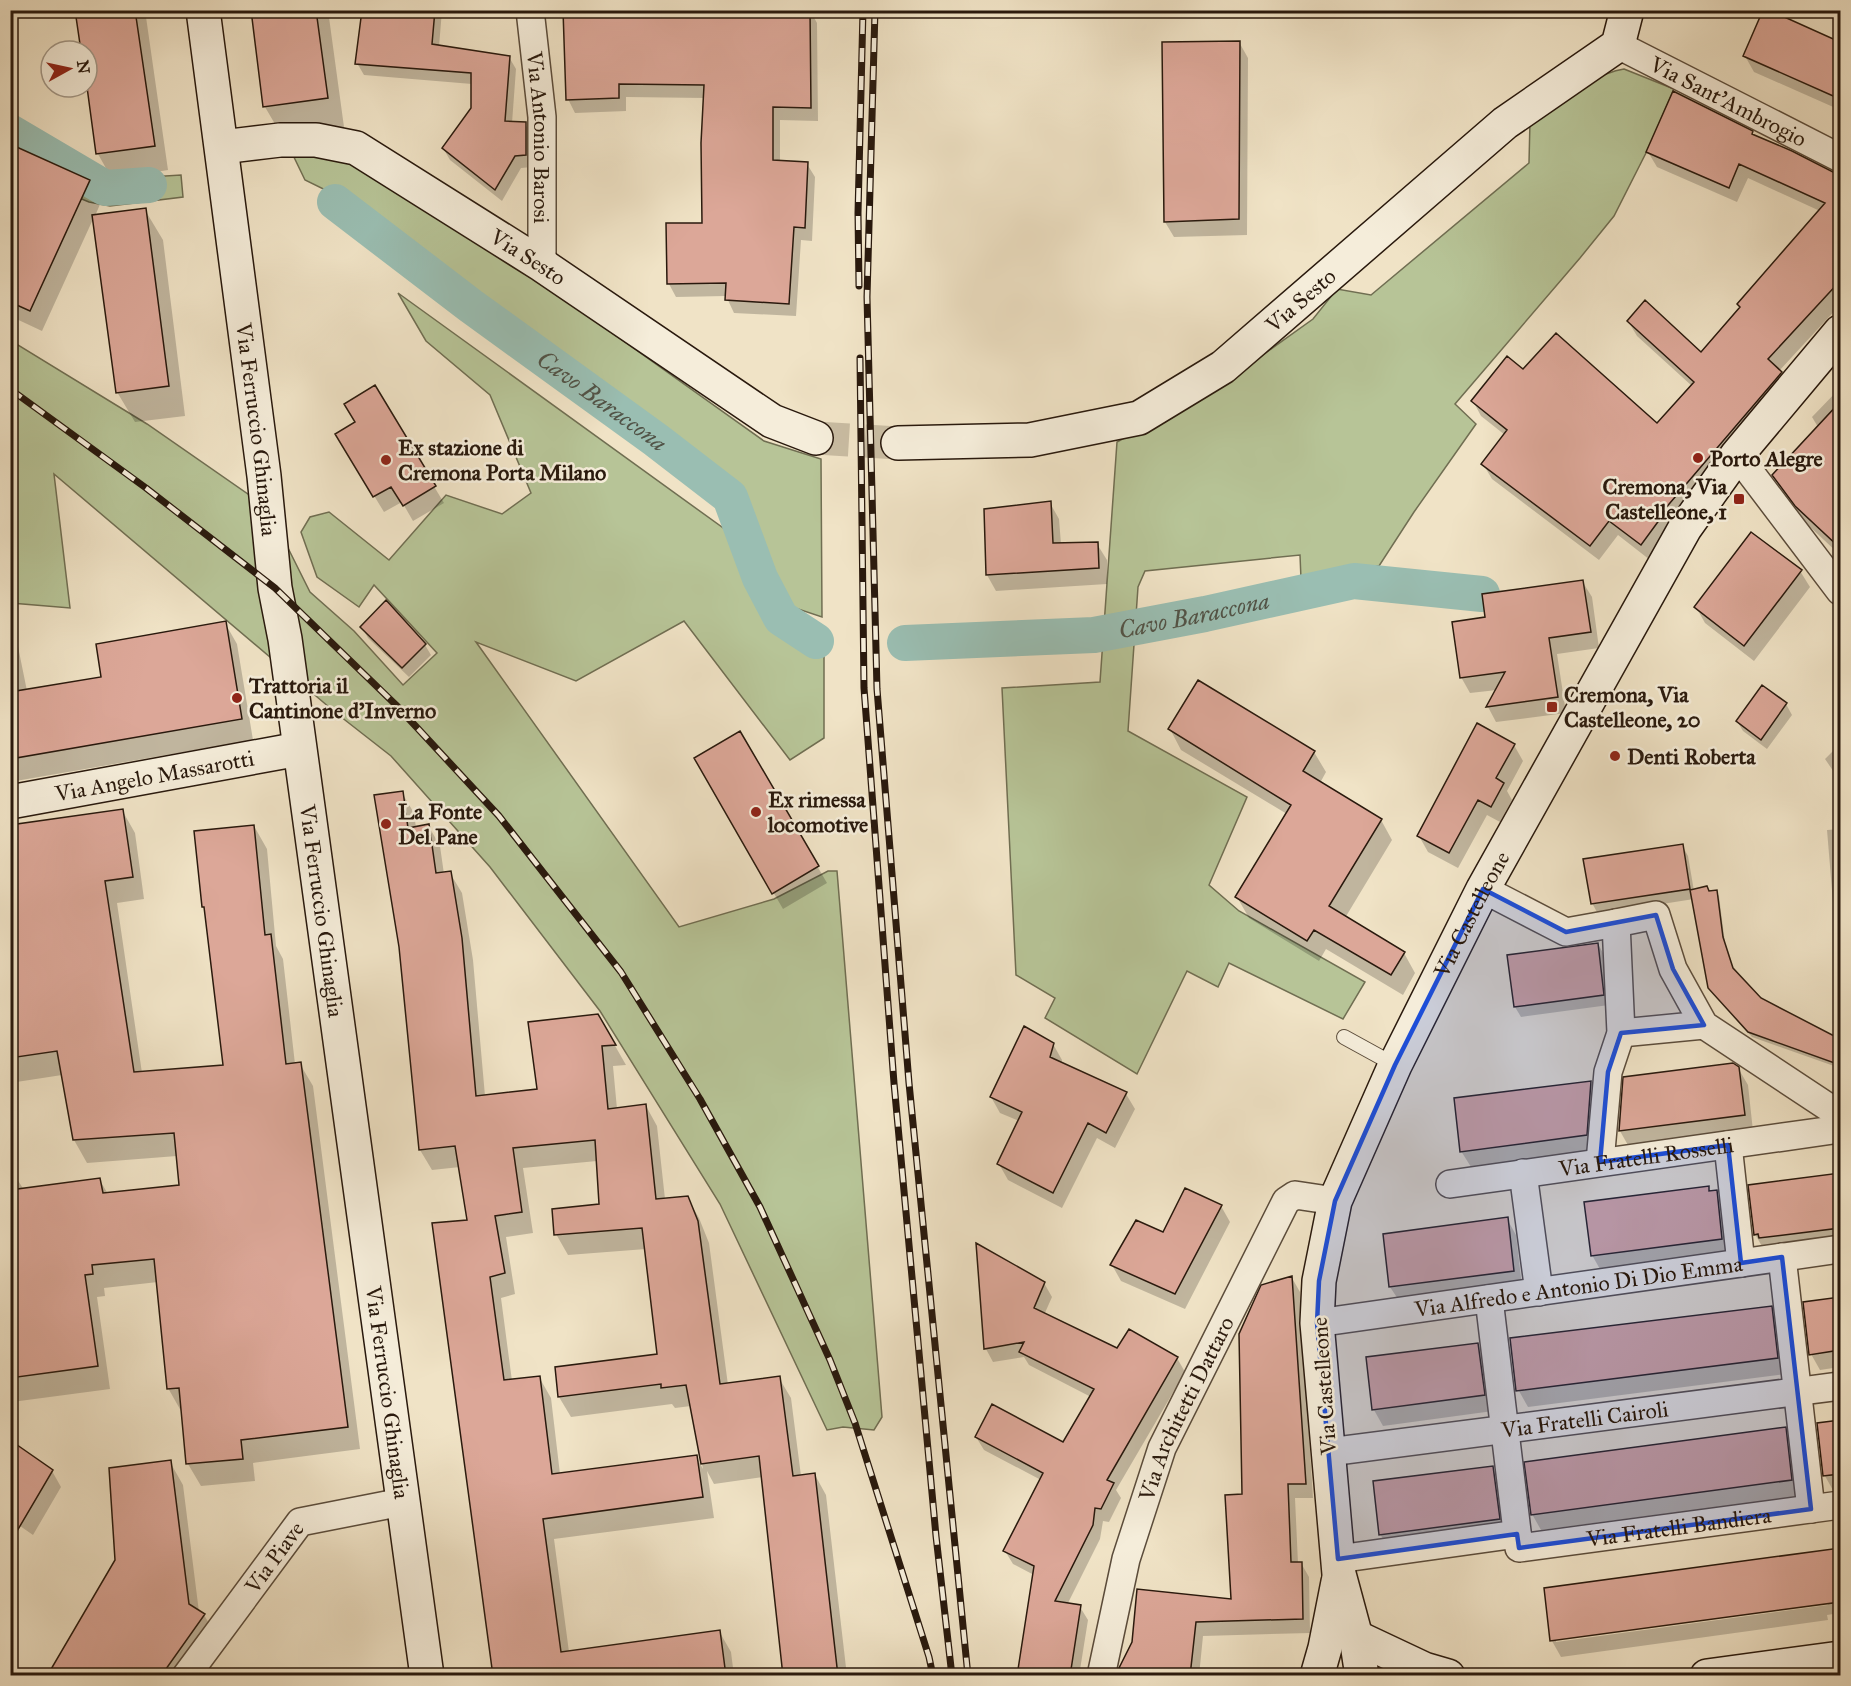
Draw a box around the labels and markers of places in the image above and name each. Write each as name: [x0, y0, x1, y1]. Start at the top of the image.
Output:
place label: Ex stazione di Cremona Porta Milano: [398, 434, 606, 486]
place label: Porto Alegre: [1710, 445, 1823, 472]
marker: Porto Alegre: [1691, 451, 1705, 465]
marker: Ex stazione di Cremona Porta Milano: [379, 453, 393, 467]
place label: Cremona, Via Castelleone, 1: [1602, 473, 1728, 525]
marker: Cremona, Via Castelleone, 1: [1732, 492, 1746, 506]
place label: Trattoria il Cantinone d’Inverno: [248, 672, 436, 724]
place label: Cremona, Via Castelleone, 20: [1564, 681, 1701, 733]
marker: Trattoria il Cantinone d’Inverno: [230, 691, 244, 705]
marker: Cremona, Via Castelleone, 20: [1545, 700, 1559, 714]
place label: Denti Roberta: [1627, 743, 1756, 770]
marker: Denti Roberta: [1608, 749, 1622, 763]
place label: Ex rimessa locomotive: [767, 786, 868, 838]
place label: La Fonte Del Pane: [398, 798, 482, 850]
marker: Ex rimessa locomotive: [749, 805, 763, 819]
marker: La Fonte Del Pane: [379, 817, 393, 831]

